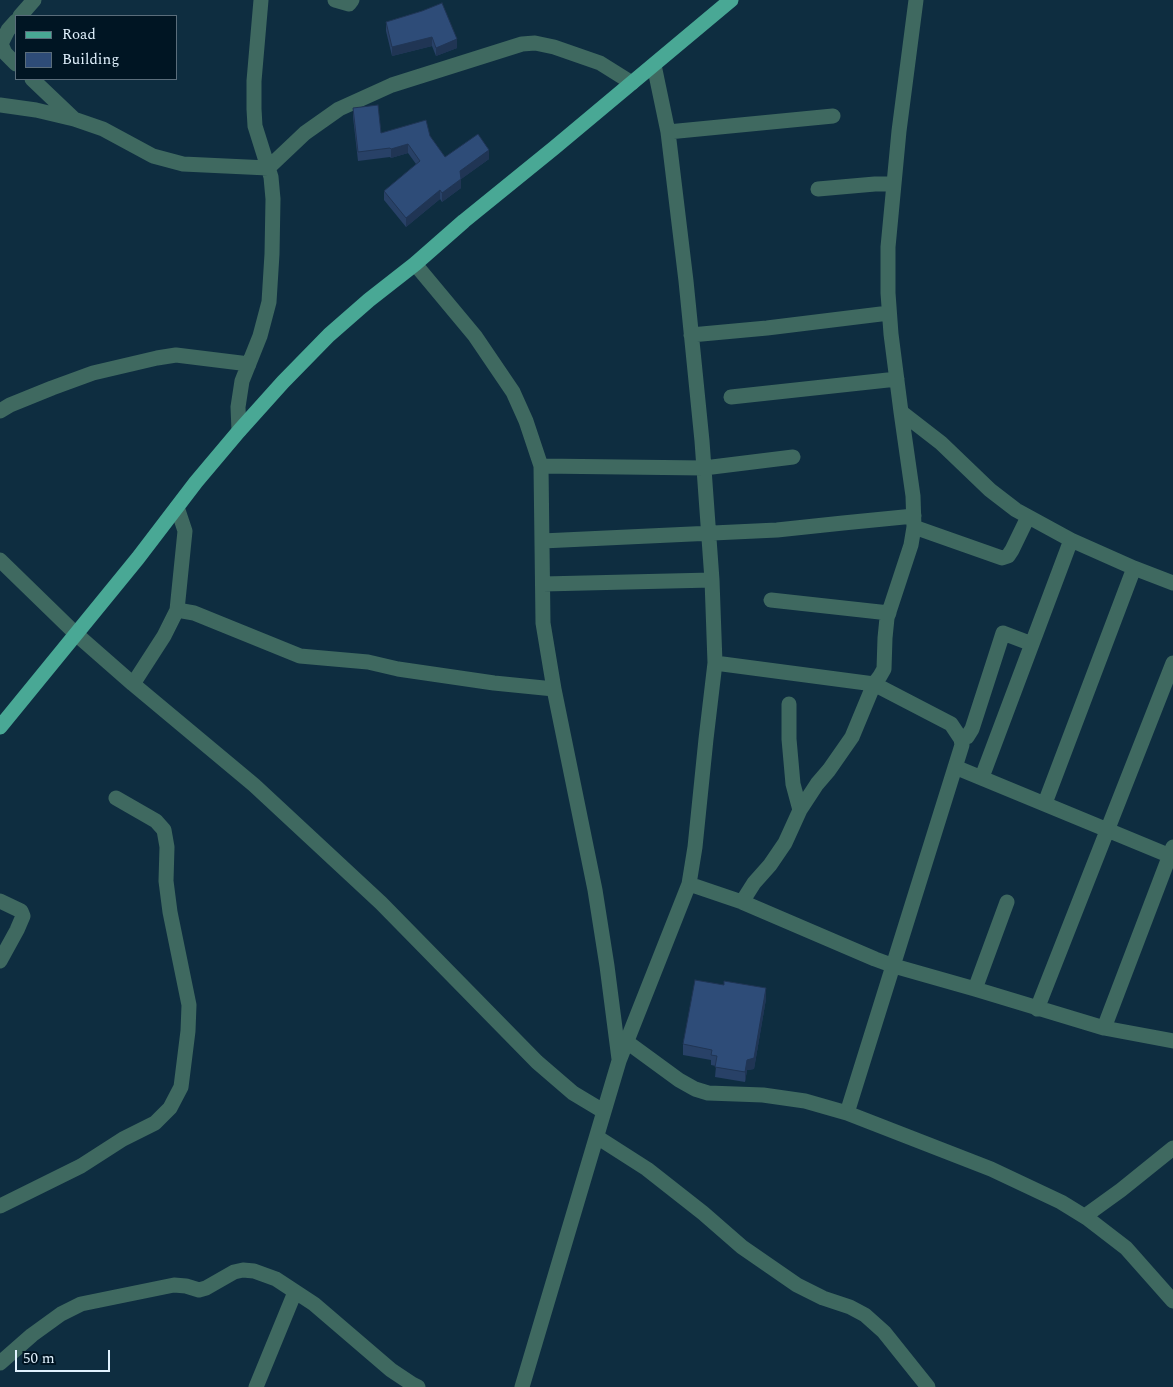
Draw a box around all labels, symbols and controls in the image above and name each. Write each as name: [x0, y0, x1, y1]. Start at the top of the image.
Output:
legend: [15, 15, 178, 80]
text: Road: [62, 23, 96, 46]
text: Building: [62, 48, 119, 71]
scale bar: [18, 1340, 112, 1372]
text: 50 m: [23, 1347, 55, 1370]

